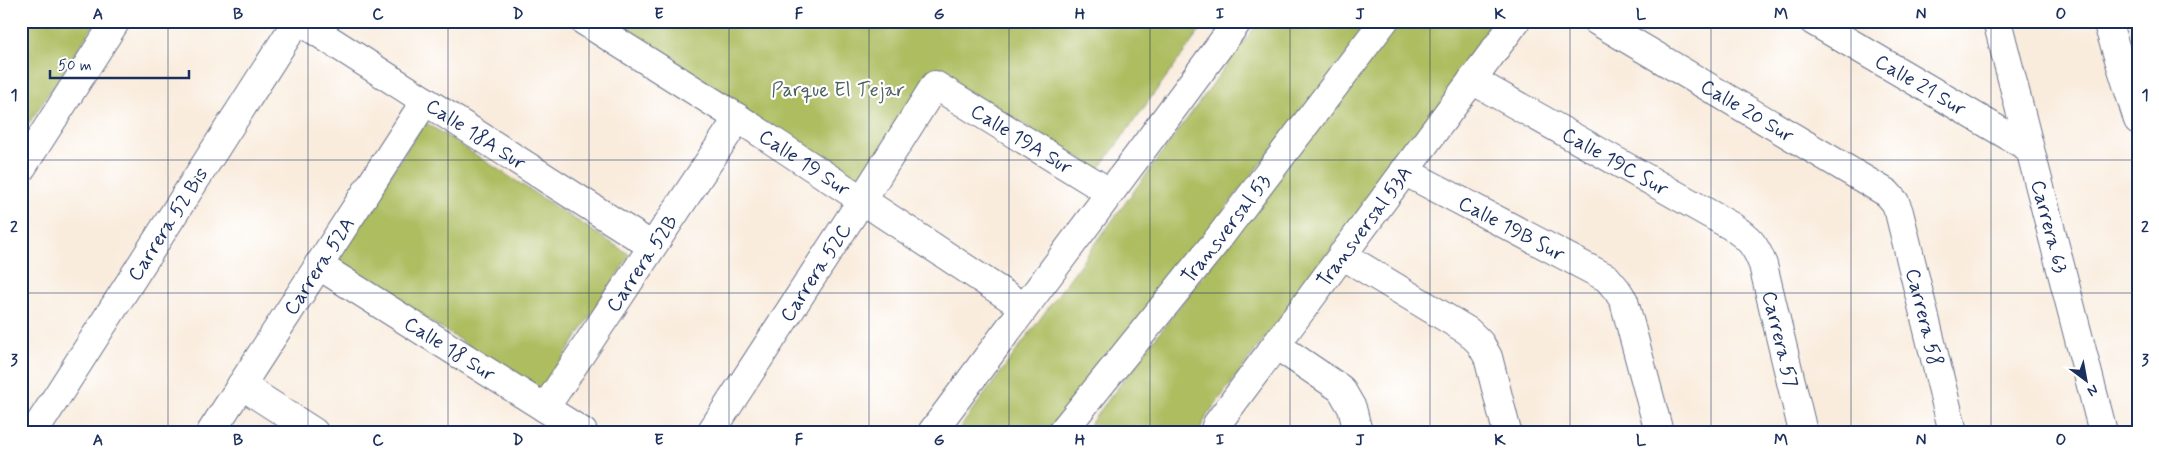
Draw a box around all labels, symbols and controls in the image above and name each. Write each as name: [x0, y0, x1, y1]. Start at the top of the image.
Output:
text: A: [93, 4, 103, 25]
text: B: [233, 4, 243, 25]
text: C: [372, 4, 384, 25]
text: D: [512, 4, 524, 25]
text: E: [654, 4, 664, 25]
text: F: [795, 4, 804, 25]
text: G: [934, 4, 945, 25]
text: H: [1075, 4, 1086, 25]
text: I: [1216, 4, 1225, 25]
text: J: [1355, 4, 1365, 25]
text: K: [1494, 4, 1506, 25]
text: L: [1636, 4, 1647, 25]
text: M: [1774, 4, 1788, 25]
text: N: [1916, 4, 1926, 25]
text: O: [2056, 4, 2067, 25]
scale bar: [50, 48, 189, 80]
street label: Calle 21 Sur: [1869, 48, 1971, 123]
text: 50 m: [58, 56, 92, 76]
street label: Calle 20 Sur: [1695, 73, 1799, 150]
park label: Parque El Tejar: [771, 77, 905, 104]
text: 1: [10, 85, 18, 106]
text: 1: [2141, 85, 2149, 106]
street label: Calle 18A Sur: [420, 93, 531, 177]
street label: Calle 19A Sur: [965, 98, 1078, 182]
street label: Calle 19C Sur: [1557, 122, 1674, 203]
street label: Calle 19 Sur: [753, 123, 855, 204]
street label: Transversal 53A: [1311, 161, 1419, 293]
street label: Carrera 52 Bis: [122, 162, 215, 287]
street label: Transversal 53: [1175, 169, 1278, 290]
street label: Carrera 63: [2024, 177, 2073, 276]
street label: Calle 19B Sur: [1453, 190, 1570, 269]
street label: Carrera 52B: [600, 210, 685, 318]
street label: Carrera 52A: [278, 212, 362, 321]
text: 2: [10, 217, 18, 238]
text: 2: [2141, 217, 2149, 238]
street label: Carrera 52C: [774, 218, 859, 328]
street label: Carrera 58: [1898, 266, 1948, 369]
street label: Carrera 57: [1755, 288, 1804, 390]
street label: Calle 18 Sur: [399, 311, 500, 389]
text: 3: [10, 350, 18, 371]
text: 3: [2141, 350, 2149, 371]
north arrow: [2062, 356, 2112, 406]
text: N: [2084, 380, 2101, 400]
text: A: [93, 430, 103, 451]
text: B: [233, 430, 243, 451]
text: C: [372, 430, 384, 451]
text: D: [512, 430, 524, 451]
text: E: [654, 430, 664, 451]
text: F: [795, 430, 804, 451]
text: G: [934, 430, 945, 451]
text: H: [1075, 430, 1086, 451]
text: I: [1216, 430, 1225, 451]
text: J: [1355, 430, 1365, 451]
text: K: [1494, 430, 1506, 451]
text: L: [1636, 430, 1647, 451]
text: M: [1774, 430, 1788, 451]
text: N: [1916, 430, 1926, 451]
text: O: [2056, 430, 2067, 451]

